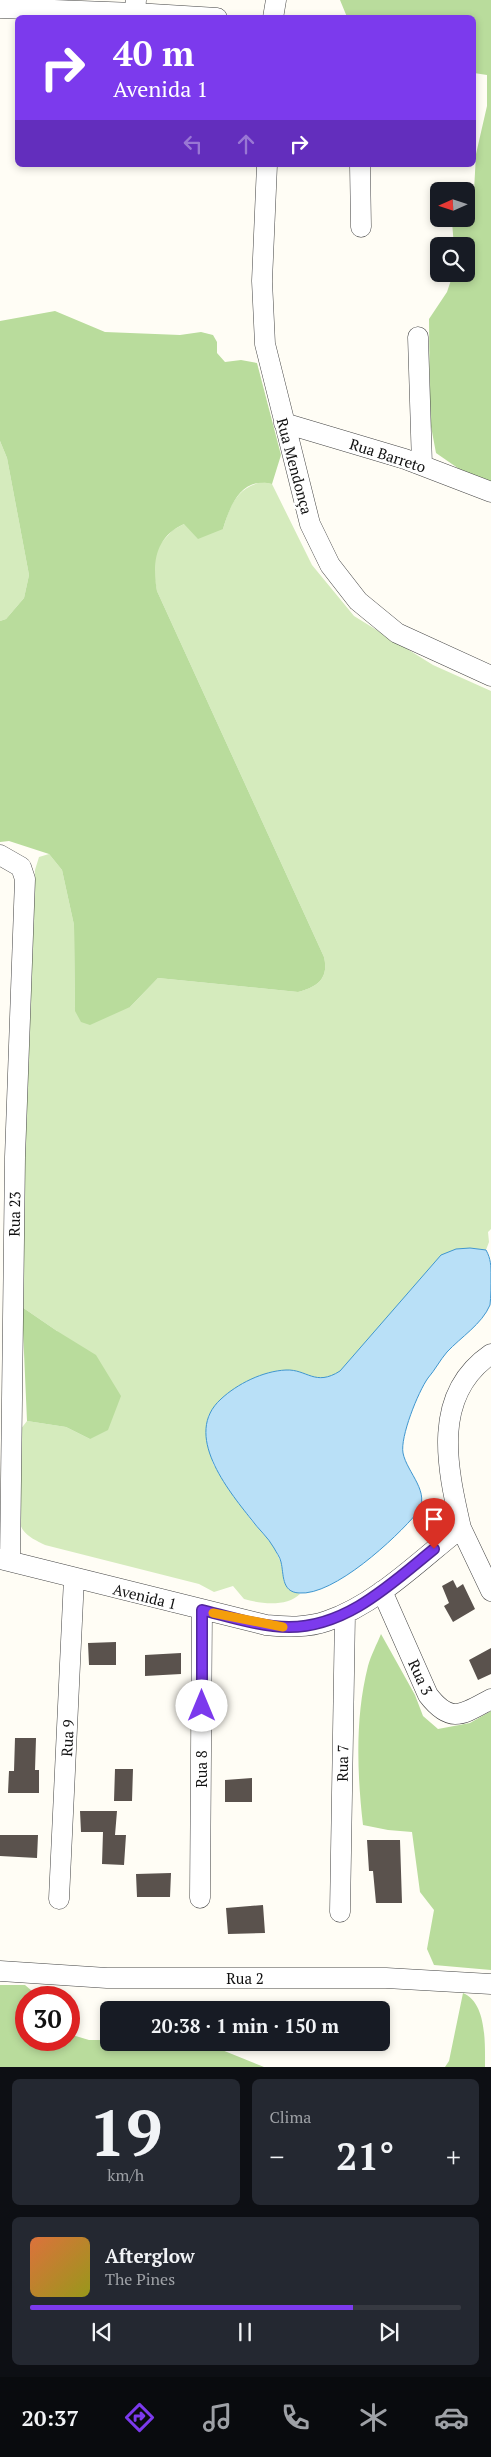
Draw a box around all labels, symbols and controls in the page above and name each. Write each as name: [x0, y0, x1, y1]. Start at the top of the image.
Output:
text: 40 m: [113, 30, 194, 76]
icon: right: [30, 35, 95, 100]
text: Avenida 1: [113, 74, 208, 103]
icon: left: [179, 130, 207, 158]
icon: ahead: [232, 130, 260, 158]
icon: right: [285, 130, 313, 158]
north arrow: [430, 182, 475, 228]
map controls: [430, 182, 475, 282]
button: search: [430, 237, 475, 282]
street label: Rua Mendonça: [273, 416, 318, 517]
street label: Rua Barreto: [347, 433, 429, 477]
street label: Rua 23: [4, 1191, 24, 1237]
pin: [413, 1498, 455, 1549]
icon: arrive: [420, 1505, 448, 1533]
street label: Avenida 1: [111, 1578, 179, 1614]
street label: Rua 3: [404, 1656, 438, 1698]
position arrow: [175, 1679, 227, 1731]
street label: Rua 9: [56, 1719, 78, 1757]
street label: Rua 7: [332, 1744, 352, 1782]
street label: Rua 8: [191, 1750, 211, 1788]
street label: Rua 2: [226, 1968, 264, 1988]
speed limit sign: 30: [15, 1986, 80, 2051]
text: 20:38 · 1 min · 150 m: [151, 2013, 339, 2038]
text: 19: [89, 2088, 162, 2175]
text: Clima: [270, 2106, 311, 2128]
text: 21°: [336, 2131, 395, 2181]
text: −: [270, 2138, 284, 2175]
text: +: [446, 2138, 461, 2175]
text: km/h: [107, 2164, 144, 2186]
text: Afterglow: [105, 2243, 195, 2268]
text: The Pines: [105, 2268, 175, 2290]
icon: previous: [88, 2318, 116, 2346]
icon: pause: [231, 2318, 259, 2346]
icon: next: [375, 2318, 403, 2346]
icon: directions: [122, 2400, 157, 2435]
icon: music: [200, 2400, 235, 2435]
icon: phone: [278, 2400, 313, 2435]
icon: climate: [356, 2400, 391, 2435]
icon: car: [434, 2400, 469, 2435]
text: 20:37: [22, 2403, 79, 2432]

